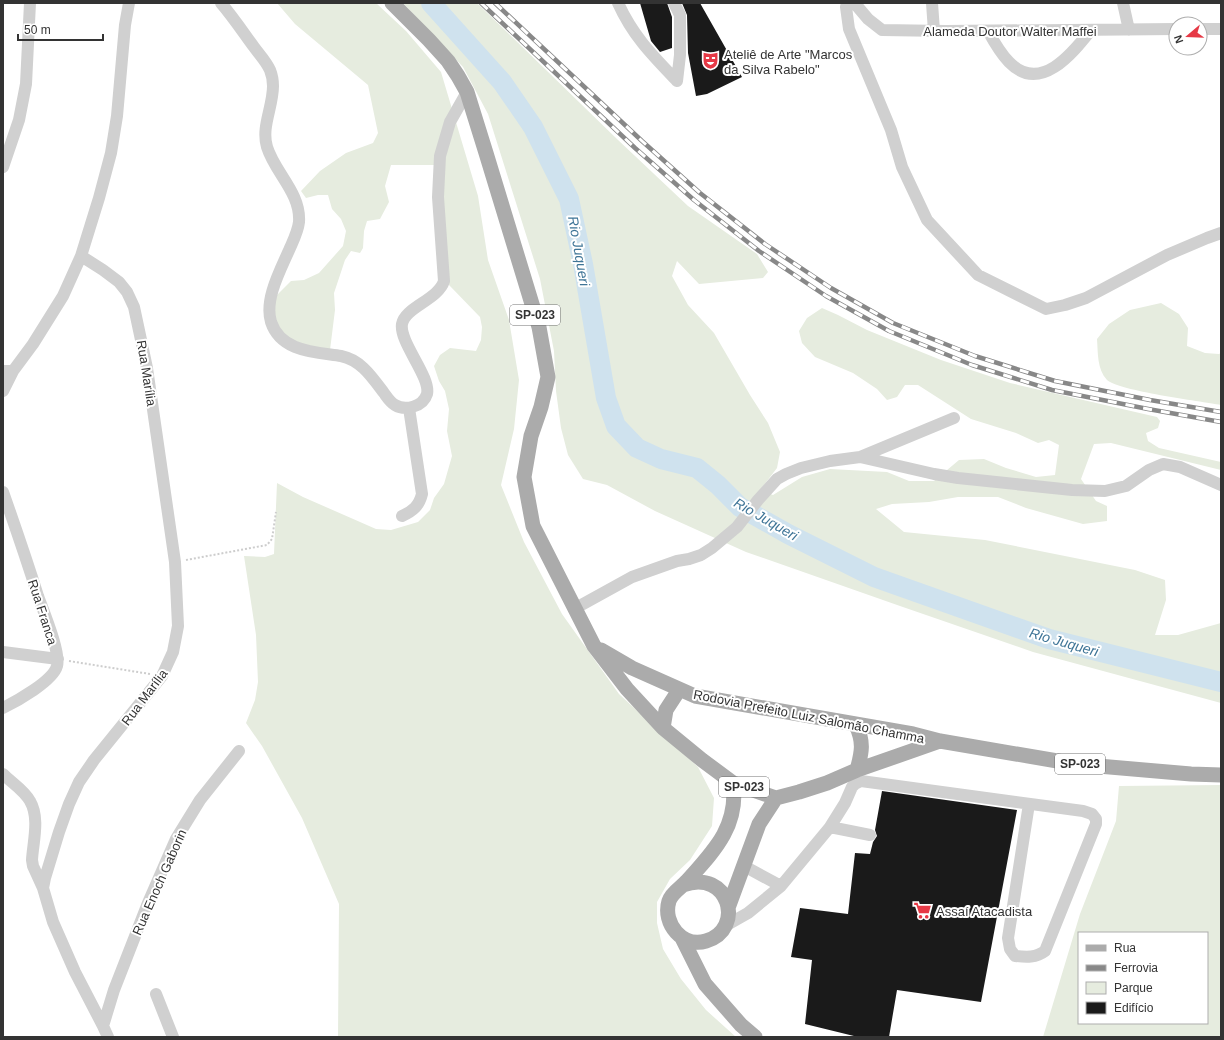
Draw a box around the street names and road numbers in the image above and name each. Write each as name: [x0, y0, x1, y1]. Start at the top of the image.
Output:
street label: Alameda Doutor Walter Maffei: [923, 24, 1097, 39]
road number: SP-023: [510, 305, 560, 325]
street label: Rua Marília: [134, 339, 159, 408]
street label: Rua Franca: [25, 578, 60, 648]
street label: Rua Marília: [118, 666, 171, 728]
street label: Rodovia Prefeito Luiz Salomão Chamma: [692, 687, 926, 746]
road number: SP-023: [1055, 754, 1105, 774]
road number: SP-023: [719, 777, 769, 797]
street label: Rua Enoch Gaborin: [129, 827, 190, 937]

